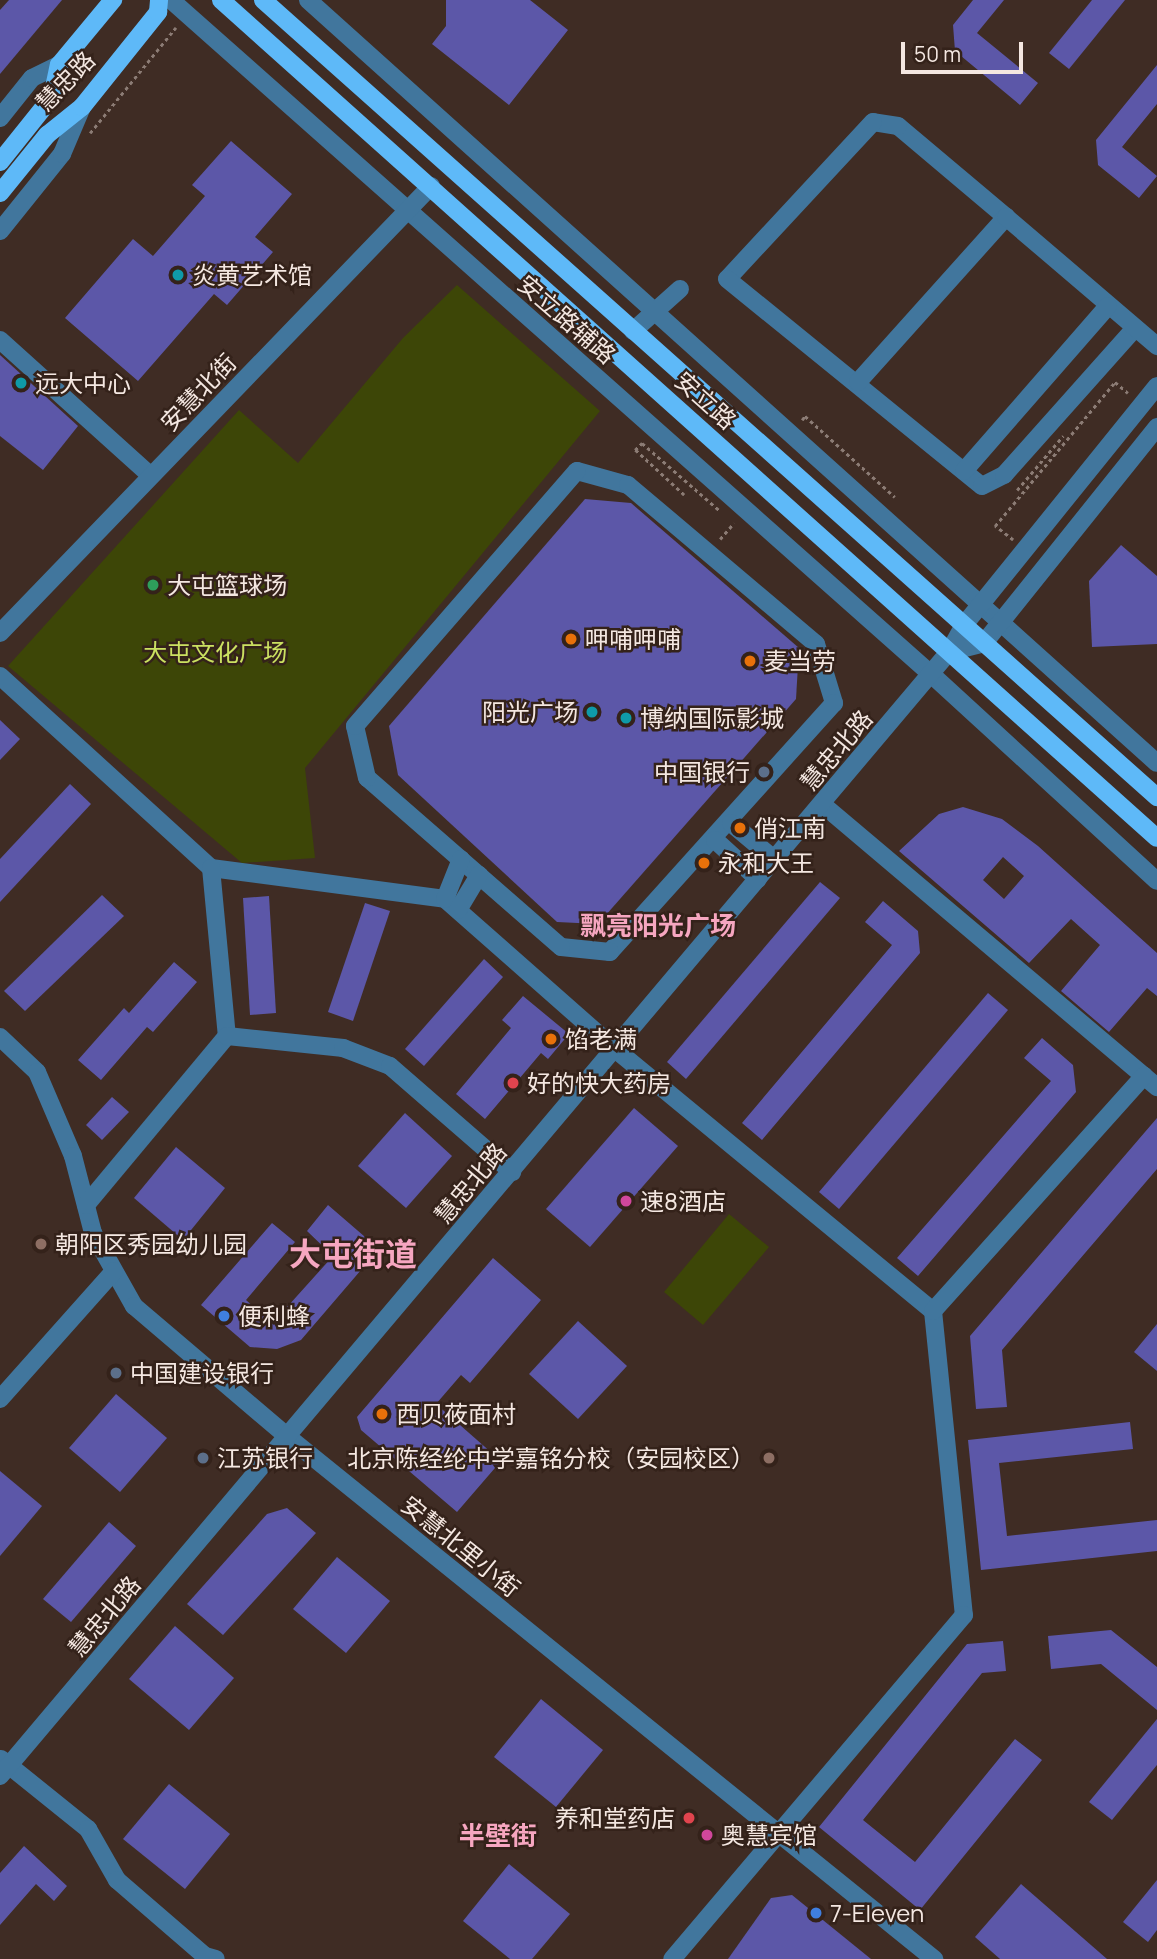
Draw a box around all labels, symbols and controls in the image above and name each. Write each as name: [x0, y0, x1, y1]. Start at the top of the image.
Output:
scale bar: [905, 28, 1028, 72]
text: 50 m: [914, 40, 961, 68]
street label: 慧忠路: [30, 45, 100, 117]
place label: 炎黄艺术馆: [192, 261, 312, 289]
marker: 炎黄艺术馆: [170, 267, 186, 283]
street label: 安立路辅路: [512, 269, 622, 369]
street label: 安慧北街: [154, 347, 242, 437]
street label: 安立路: [670, 365, 742, 435]
place label: 远大中心: [35, 369, 131, 397]
marker: 远大中心: [13, 375, 29, 391]
place label: 大屯篮球场: [167, 571, 287, 599]
marker: 大屯篮球场: [145, 577, 161, 593]
place label: 呷哺呷哺: [585, 625, 681, 653]
marker: 呷哺呷哺: [563, 631, 579, 647]
park label: 大屯文化广场: [143, 638, 287, 666]
place label: 麦当劳: [764, 647, 836, 675]
marker: 麦当劳: [742, 653, 758, 669]
place label: 阳光广场: [482, 698, 578, 726]
marker: 阳光广场: [584, 704, 600, 720]
place label: 博纳国际影城: [640, 704, 784, 732]
street label: 慧忠北路: [794, 704, 878, 796]
marker: 博纳国际影城: [618, 710, 634, 726]
place label: 中国银行: [654, 758, 750, 786]
marker: 中国银行: [756, 764, 772, 780]
place label: 俏江南: [754, 814, 826, 842]
marker: 俏江南: [732, 820, 748, 836]
place label: 永和大王: [718, 849, 814, 877]
marker: 永和大王: [696, 855, 712, 871]
district label: 飘亮阳光广场: [580, 910, 736, 942]
place label: 馅老满: [565, 1025, 637, 1053]
marker: 馅老满: [543, 1031, 559, 1047]
place label: 好的快大药房: [527, 1069, 671, 1097]
marker: 好的快大药房: [505, 1075, 521, 1091]
street label: 慧忠北路: [428, 1137, 512, 1229]
place label: 速8酒店: [640, 1187, 726, 1215]
marker: 速8酒店: [618, 1193, 634, 1209]
place label: 朝阳区秀园幼儿园: [55, 1230, 247, 1258]
district label: 大屯街道: [289, 1235, 417, 1273]
marker: 朝阳区秀园幼儿园: [33, 1236, 49, 1252]
place label: 便利蜂: [238, 1302, 310, 1330]
marker: 便利蜂: [216, 1308, 232, 1324]
place label: 中国建设银行: [130, 1359, 274, 1387]
marker: 中国建设银行: [108, 1365, 124, 1381]
place label: 西贝莜面村: [396, 1400, 516, 1428]
marker: 西贝莜面村: [374, 1406, 390, 1422]
place label: 江苏银行: [217, 1444, 313, 1472]
place label: 北京陈经纶中学嘉铭分校（安园校区）: [347, 1444, 755, 1472]
marker: 江苏银行: [195, 1450, 211, 1466]
marker: 北京陈经纶中学嘉铭分校（安园校区）: [761, 1450, 777, 1466]
street label: 安慧北里小街: [396, 1489, 526, 1603]
street label: 慧忠北路: [62, 1570, 146, 1662]
place label: 养和堂药店: [555, 1804, 675, 1832]
marker: 养和堂药店: [681, 1810, 697, 1826]
district label: 半壁街: [459, 1820, 537, 1852]
place label: 奥慧宾馆: [721, 1821, 817, 1849]
marker: 奥慧宾馆: [699, 1827, 715, 1843]
place label: 7-Eleven: [830, 1899, 924, 1927]
marker: 7-Eleven: [808, 1905, 824, 1921]

